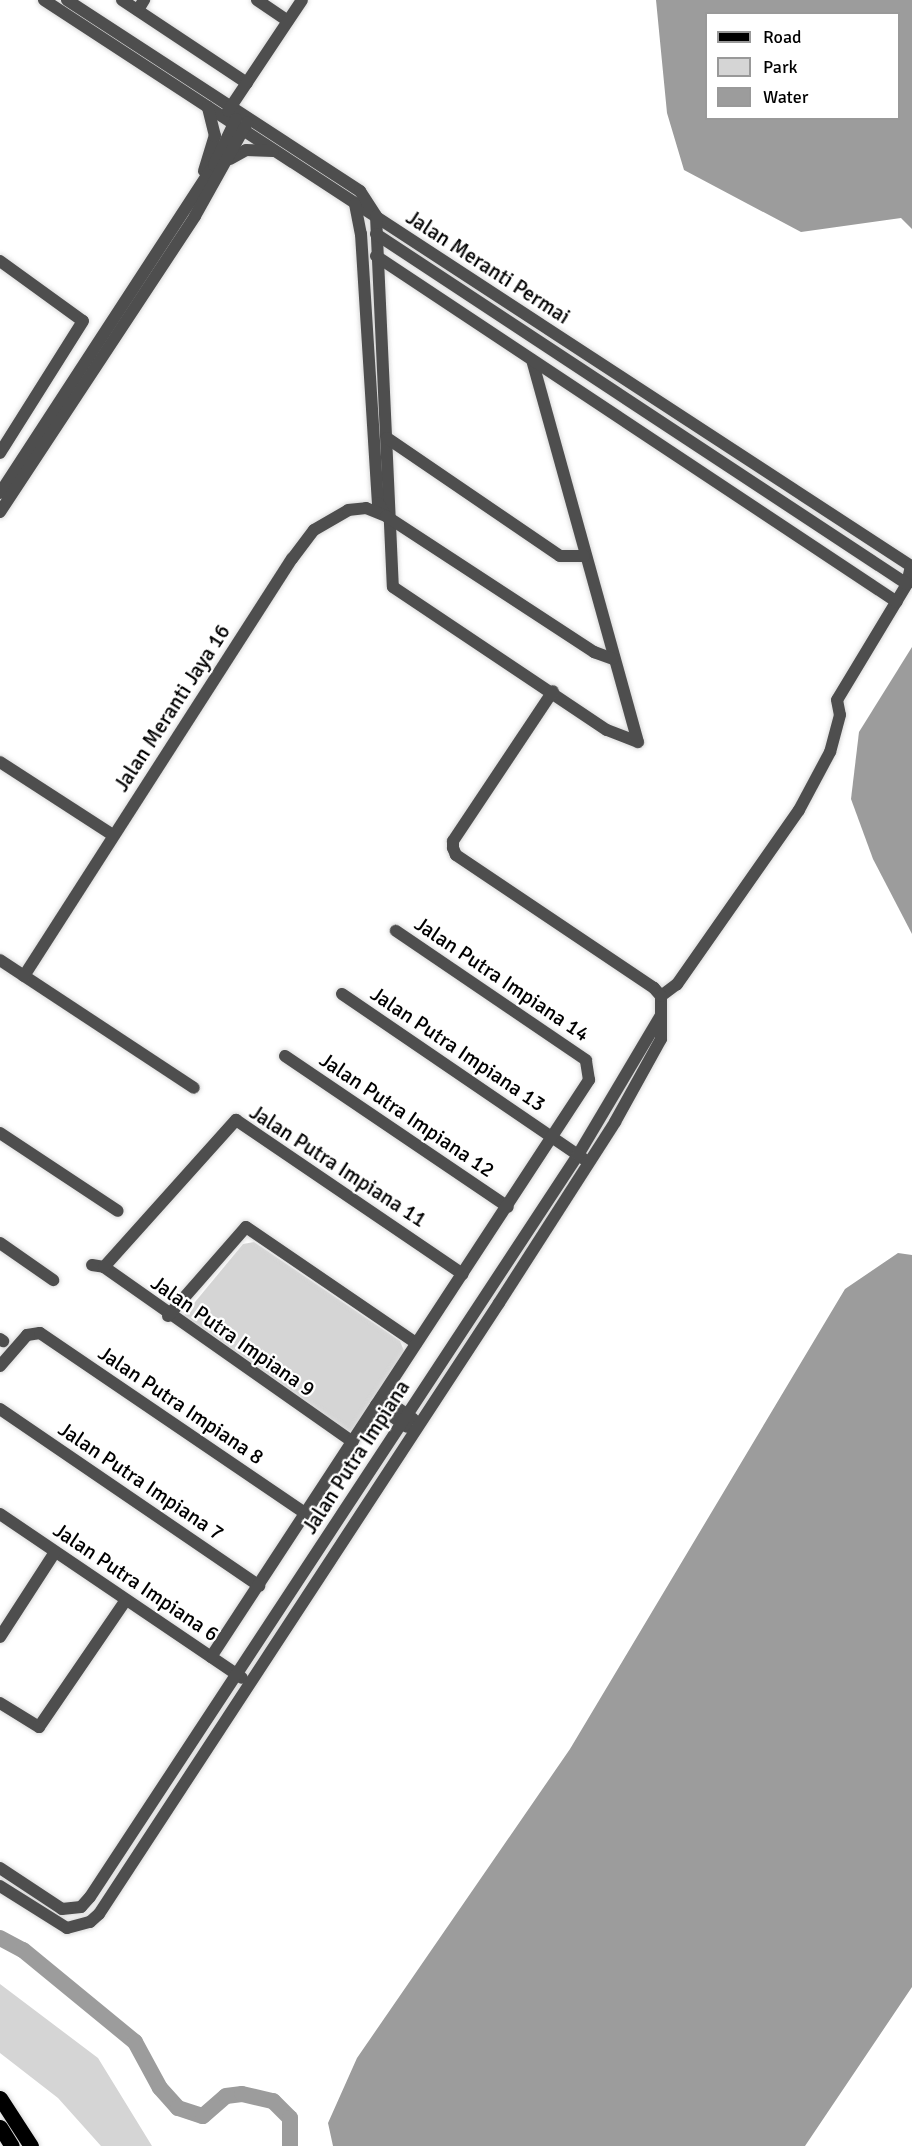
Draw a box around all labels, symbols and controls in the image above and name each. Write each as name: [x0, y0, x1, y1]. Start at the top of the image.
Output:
legend: [705, 12, 900, 120]
text: Road: [763, 26, 802, 48]
text: Park: [763, 56, 798, 78]
text: Water: [763, 86, 808, 108]
street label: Jalan Meranti Permai: [401, 205, 575, 329]
street label: Jalan Meranti Jaya 16: [109, 620, 235, 796]
street label: Jalan Putra Impiana 14: [410, 911, 594, 1047]
street label: Jalan Putra Impiana 13: [366, 981, 550, 1117]
street label: Jalan Putra Impiana 12: [315, 1047, 499, 1183]
street label: Jalan Putra Impiana 11: [245, 1099, 431, 1233]
street label: Jalan Putra Impiana 9: [146, 1270, 320, 1402]
street label: Jalan Putra Impiana 8: [93, 1340, 269, 1470]
street label: Jalan Putra Impiana: [297, 1375, 415, 1539]
street label: Jalan Putra Impiana 7: [53, 1416, 229, 1546]
street label: Jalan Putra Impiana 6: [48, 1517, 224, 1647]

